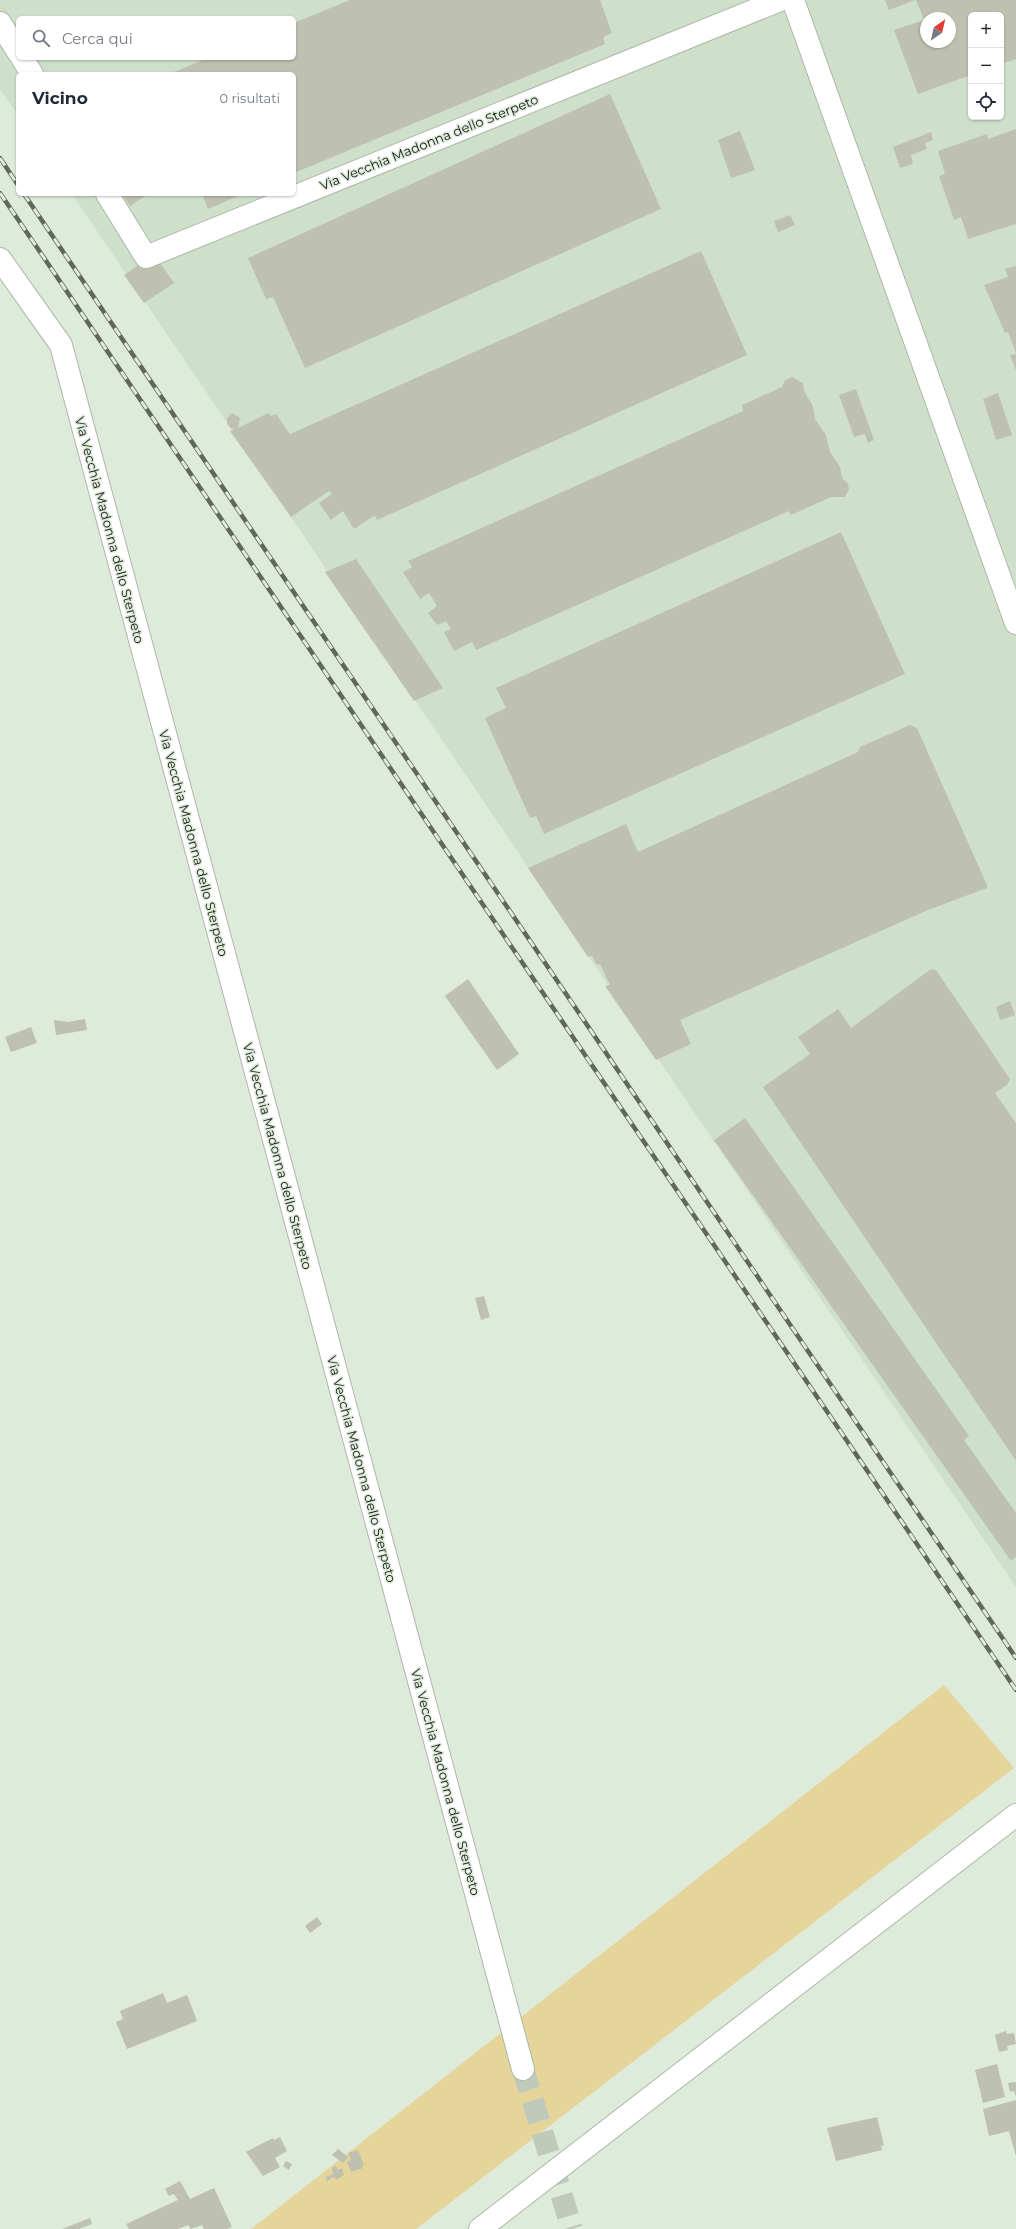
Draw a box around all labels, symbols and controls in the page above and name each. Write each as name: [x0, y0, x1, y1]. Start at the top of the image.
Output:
north arrow: [920, 12, 956, 48]
map controls: [968, 12, 1004, 120]
button: +: [968, 12, 1004, 48]
search box: [16, 16, 296, 60]
icon: search: [30, 27, 52, 49]
text: Cerca qui: [62, 29, 133, 48]
button: −: [968, 48, 1004, 84]
button: locate: [968, 84, 1004, 120]
text: Vicino: [32, 88, 88, 108]
text: 0 risultati: [219, 90, 280, 106]
street label: Via Vecchia Madonna dello Sterpeto: [317, 91, 541, 193]
street label: Via Vecchia Madonna dello Sterpeto: [72, 415, 148, 645]
street label: Via Vecchia Madonna dello Sterpeto: [156, 728, 232, 958]
street label: Via Vecchia Madonna dello Sterpeto: [240, 1041, 316, 1271]
street label: Via Vecchia Madonna dello Sterpeto: [324, 1354, 400, 1584]
street label: Via Vecchia Madonna dello Sterpeto: [408, 1667, 484, 1897]

